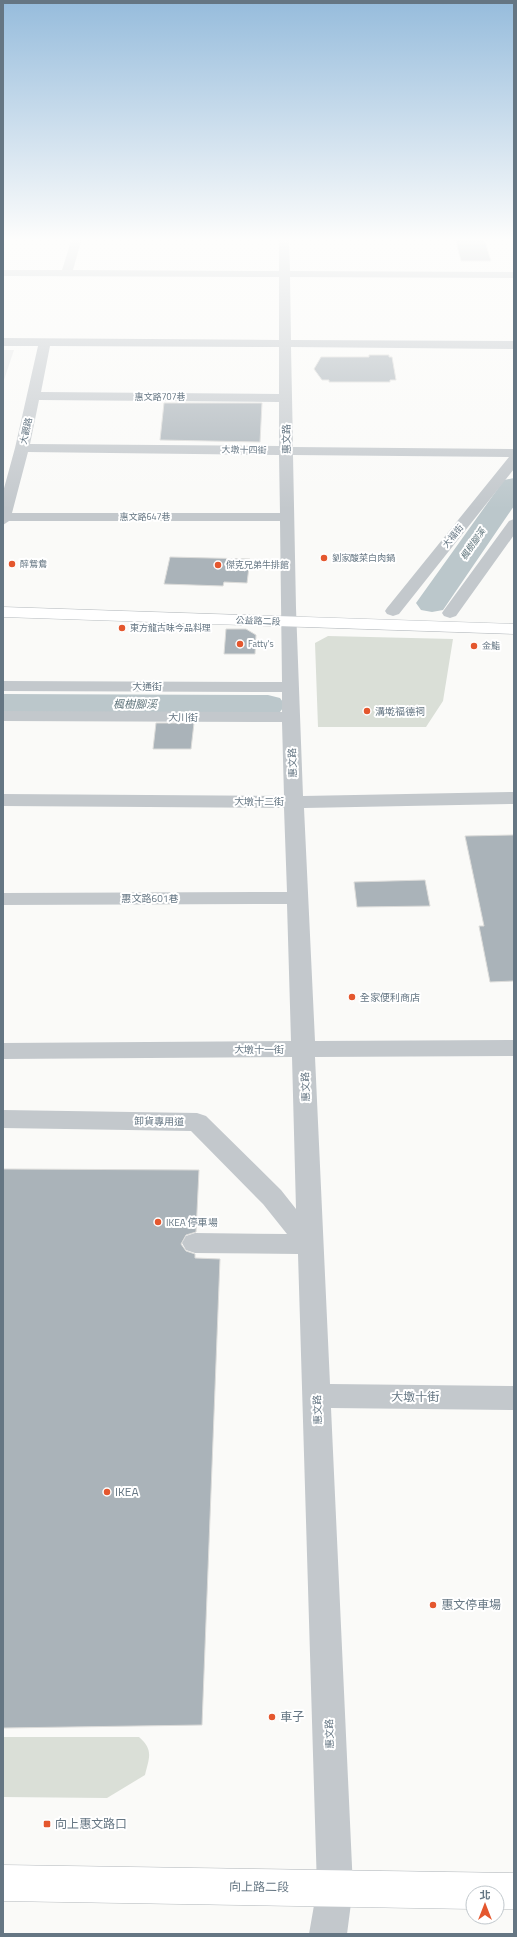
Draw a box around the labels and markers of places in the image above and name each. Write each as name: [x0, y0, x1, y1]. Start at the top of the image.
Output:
place label: 劉家酸菜白肉鍋: [332, 551, 395, 564]
marker: 劉家酸菜白肉鍋: [319, 553, 329, 563]
place label: 醉鴛鴦: [20, 557, 47, 570]
place label: 傑克兄弟牛排館: [226, 558, 289, 571]
marker: 醉鴛鴦: [7, 559, 17, 569]
marker: 傑克兄弟牛排館: [213, 560, 223, 570]
place label: 東方龍古味今品料理: [130, 621, 211, 634]
marker: 東方龍古味今品料理: [117, 623, 127, 633]
place label: Fatty's: [248, 637, 274, 650]
marker: Fatty's: [235, 639, 245, 649]
place label: 金鮨: [482, 639, 500, 652]
marker: 金鮨: [469, 641, 479, 651]
place label: 溝墘福德祠: [375, 704, 425, 719]
marker: 溝墘福德祠: [362, 706, 372, 716]
place label: 全家便利商店: [360, 990, 420, 1005]
marker: 全家便利商店: [347, 992, 357, 1002]
place label: IKEA 停車場: [166, 1215, 218, 1230]
marker: IKEA 停車場: [153, 1217, 163, 1227]
place label: IKEA: [115, 1482, 139, 1501]
marker: IKEA: [102, 1487, 112, 1497]
place label: 惠文停車場: [441, 1595, 501, 1614]
marker: 惠文停車場: [428, 1600, 438, 1610]
place label: 車子: [280, 1707, 304, 1726]
marker: 車子: [267, 1712, 277, 1722]
place label: 向上惠文路口: [55, 1814, 127, 1833]
marker: 向上惠文路口: [42, 1819, 52, 1829]

